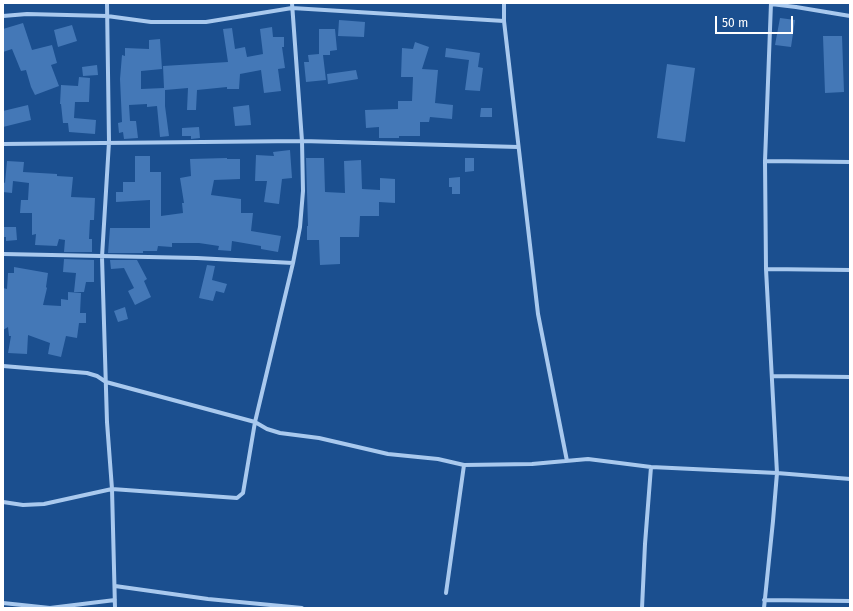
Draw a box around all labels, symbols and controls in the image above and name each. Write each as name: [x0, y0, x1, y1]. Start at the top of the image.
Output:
scale bar: [717, 8, 795, 34]
text: 50 m: [722, 16, 748, 30]

